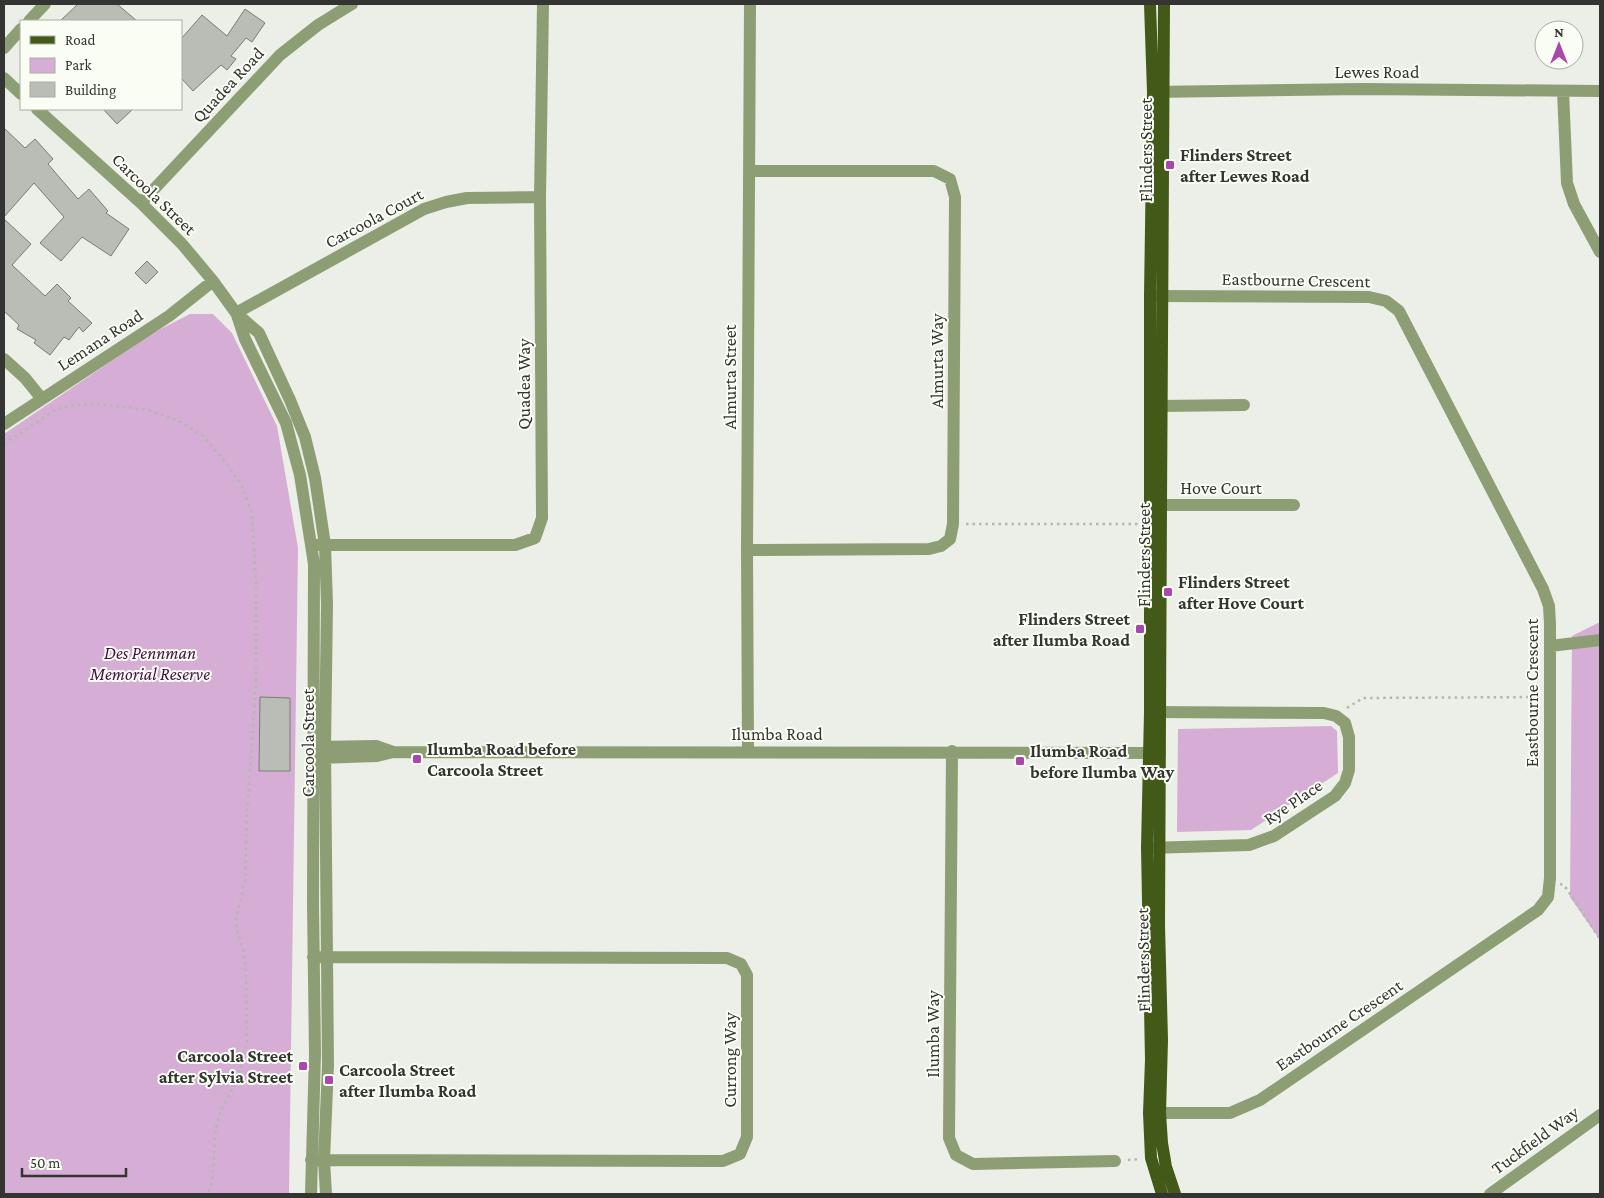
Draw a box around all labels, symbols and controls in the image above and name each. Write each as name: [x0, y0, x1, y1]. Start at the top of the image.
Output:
legend: [20, 20, 182, 110]
north arrow: [1534, 20, 1584, 70]
text: N: [1554, 24, 1564, 40]
text: Road: [65, 32, 96, 48]
street label: Quadea Road: [188, 43, 268, 127]
text: Park: [65, 57, 92, 73]
street label: Lewes Road: [1335, 62, 1420, 82]
text: Building: [65, 82, 116, 99]
street label: Flinders Street: [1136, 97, 1156, 202]
place label: Flinders Street after Lewes Road: [1180, 145, 1310, 186]
street label: Carcoola Street: [108, 149, 201, 240]
marker: Flinders Street after Lewes Road: [1164, 159, 1176, 171]
street label: Carcoola Court: [322, 183, 427, 252]
street label: Eastbourne Crescent: [1221, 269, 1372, 291]
street label: Lemana Road: [54, 305, 147, 375]
street label: Almurta Way: [927, 313, 947, 409]
street label: Almurta Street: [720, 323, 740, 430]
street label: Quadea Way: [514, 338, 534, 430]
street label: Hove Court: [1180, 478, 1263, 498]
street label: Flinders Street: [1134, 502, 1154, 607]
place label: Flinders Street after Hove Court: [1178, 572, 1304, 613]
marker: Flinders Street after Hove Court: [1162, 586, 1174, 598]
place label: Flinders Street after Ilumba Road: [993, 609, 1131, 650]
street label: Eastbourne Crescent: [1522, 618, 1542, 767]
marker: Flinders Street after Ilumba Road: [1134, 623, 1146, 635]
park label: Des Pennman Memorial Reserve: [89, 643, 210, 684]
street label: Carcoola Street: [298, 688, 318, 797]
street label: Ilumba Road: [731, 724, 823, 744]
place label: Ilumba Road before Carcoola Street: [427, 739, 576, 780]
place label: Ilumba Road before Ilumba Way: [1029, 741, 1175, 782]
marker: Ilumba Road before Carcoola Street: [411, 753, 423, 765]
marker: Ilumba Road before Ilumba Way: [1014, 755, 1026, 767]
street label: Rye Place: [1260, 775, 1326, 829]
street label: Flinders Street: [1132, 907, 1154, 1012]
street label: Eastbourne Crescent: [1272, 975, 1407, 1075]
street label: Ilumba Way: [923, 990, 943, 1078]
street label: Currong Way: [720, 1012, 740, 1108]
place label: Carcoola Street after Sylvia Street: [159, 1046, 294, 1087]
marker: Carcoola Street after Sylvia Street: [297, 1060, 309, 1072]
place label: Carcoola Street after Ilumba Road: [339, 1060, 476, 1101]
marker: Carcoola Street after Ilumba Road: [323, 1074, 335, 1086]
street label: Tuckfield Way: [1488, 1101, 1583, 1178]
scale bar: [22, 1146, 126, 1178]
text: 50 m: [30, 1155, 60, 1171]

